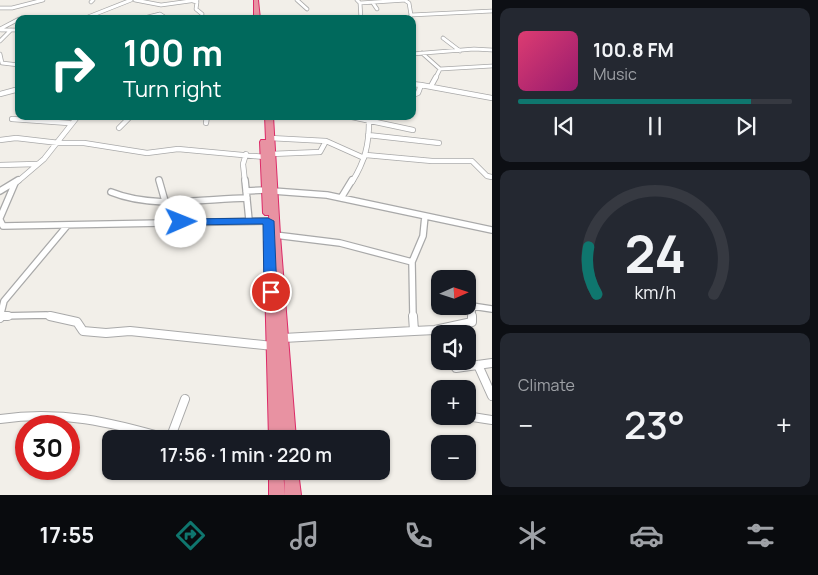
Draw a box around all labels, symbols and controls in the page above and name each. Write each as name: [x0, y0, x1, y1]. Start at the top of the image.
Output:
text: 100 m: [123, 29, 223, 77]
icon: right: [40, 35, 105, 100]
text: 100.8 FM: [593, 37, 674, 63]
text: Music: [593, 63, 637, 85]
text: Turn right: [123, 74, 221, 104]
icon: previous: [550, 112, 578, 140]
icon: pause: [641, 112, 669, 140]
icon: next: [732, 112, 760, 140]
position arrow: [154, 195, 206, 247]
text: 24: [624, 218, 686, 289]
north arrow: [431, 270, 476, 315]
map controls: [431, 270, 476, 480]
pin: [250, 271, 292, 313]
icon: arrive: [257, 278, 285, 306]
text: km/h: [634, 280, 676, 304]
button: sound: [431, 325, 476, 370]
text: Climate: [518, 374, 575, 396]
button: +: [431, 380, 476, 425]
text: 23°: [624, 398, 685, 450]
text: −: [518, 406, 533, 444]
text: +: [776, 406, 792, 444]
speed limit sign: 30: [15, 415, 80, 480]
button: −: [431, 435, 476, 480]
text: 17:56 · 1 min · 220 m: [160, 442, 332, 468]
icon: directions: [173, 518, 208, 553]
icon: music: [287, 518, 322, 553]
icon: phone: [401, 518, 436, 553]
icon: climate: [515, 518, 550, 553]
icon: car: [629, 518, 664, 553]
icon: filters: [743, 518, 778, 553]
text: 17:55: [40, 520, 94, 550]

